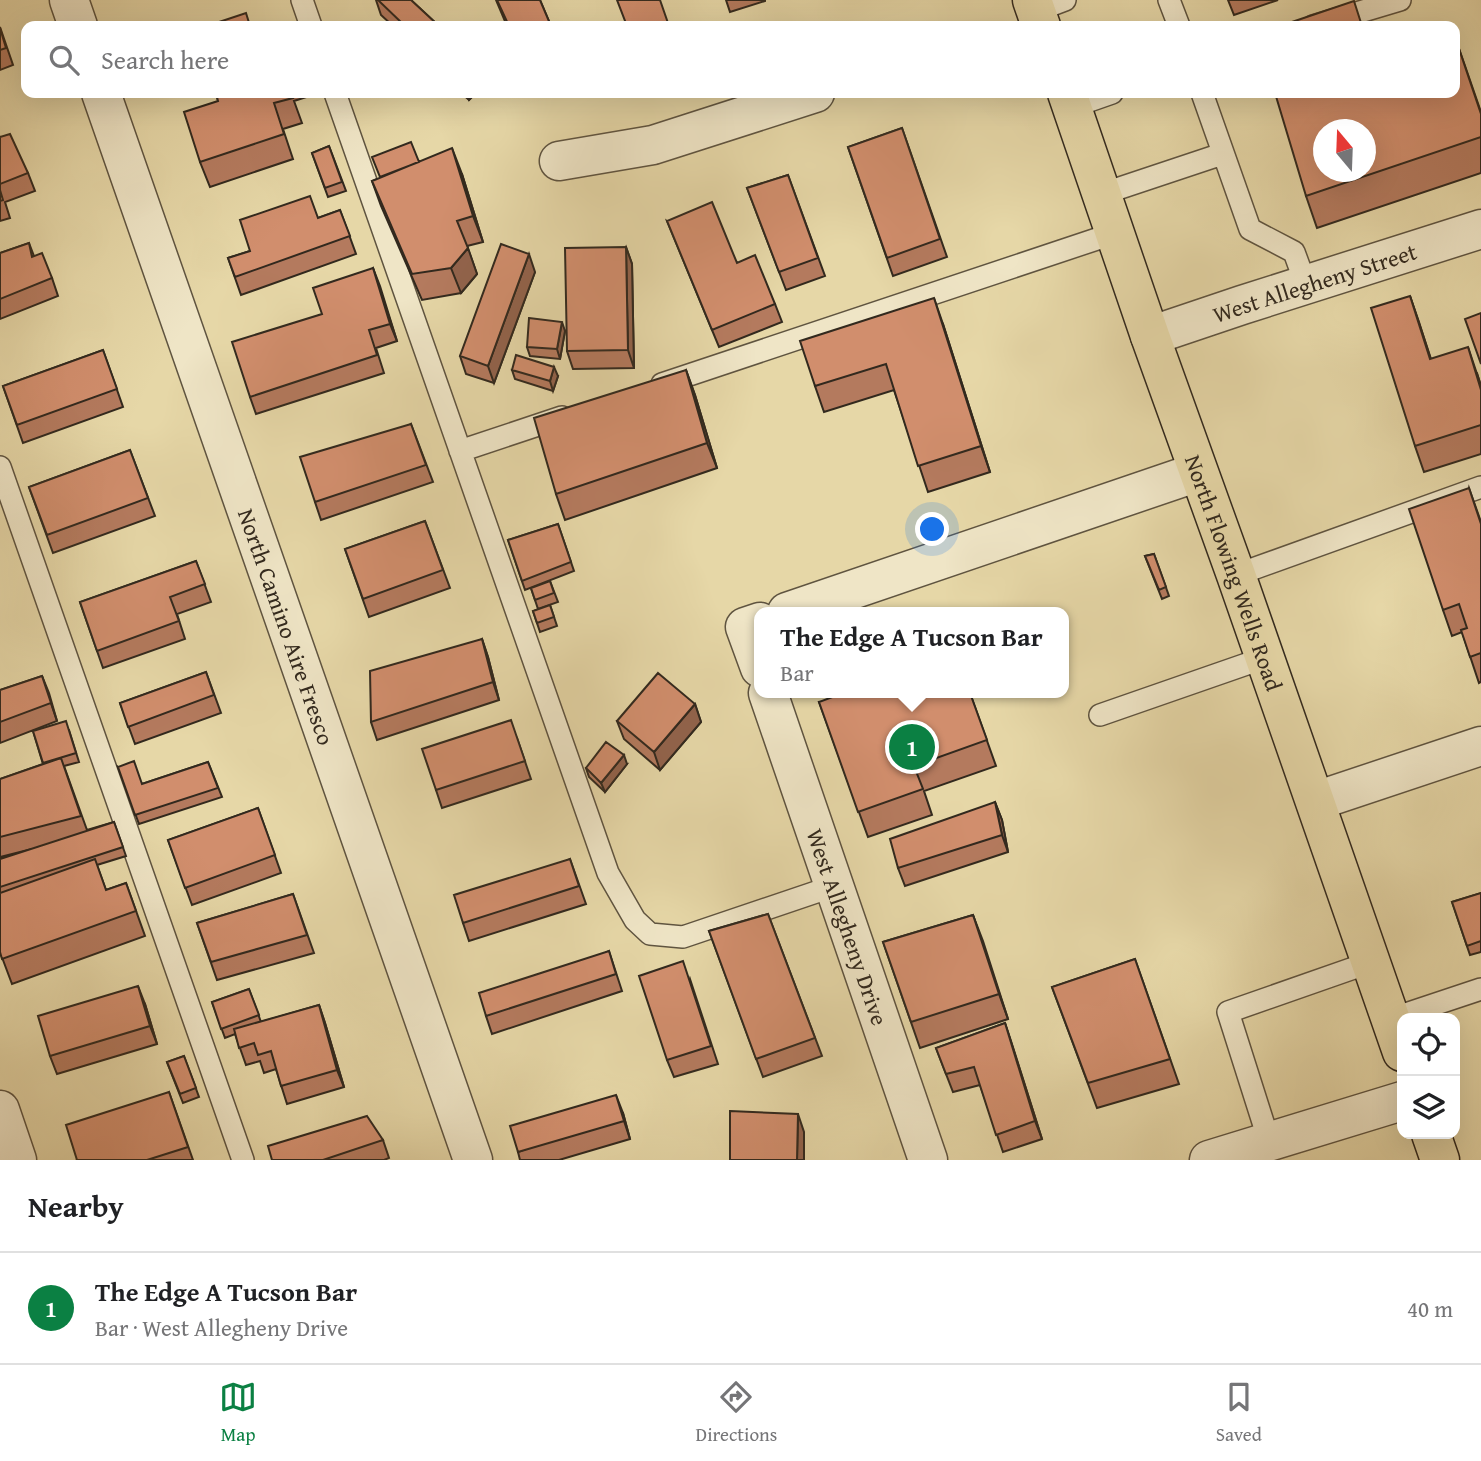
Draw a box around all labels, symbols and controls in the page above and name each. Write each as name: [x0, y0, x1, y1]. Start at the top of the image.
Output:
search box: [21, 21, 1460, 98]
text: Search here: [101, 40, 229, 79]
icon: search: [45, 41, 83, 79]
north arrow: [1313, 119, 1376, 182]
street label: West Allegheny Street: [1208, 234, 1421, 330]
street label: North Flowing Wells Road: [1177, 450, 1292, 696]
street label: North Camino Aire Fresco: [231, 504, 343, 749]
your location: [915, 512, 949, 546]
popup: [754, 607, 1069, 698]
text: The Edge A Tucson Bar: [780, 617, 1043, 656]
text: Bar: [780, 656, 814, 689]
pin: 1: [889, 721, 935, 773]
street label: West Allegheny Drive: [799, 824, 897, 1029]
map controls: [1397, 1013, 1460, 1139]
button: locate: [1397, 1013, 1460, 1076]
button: layers: [1397, 1076, 1460, 1139]
text: Nearby: [28, 1184, 124, 1228]
text: The Edge A Tucson Bar: [95, 1272, 357, 1311]
text: 1: [45, 1292, 57, 1325]
text: 40 m: [1407, 1292, 1453, 1325]
text: Bar · West Allegheny Drive: [95, 1311, 348, 1344]
tab: Map: [219, 1378, 257, 1448]
tab: Directions: [696, 1378, 777, 1448]
tab: Saved: [1216, 1378, 1262, 1448]

